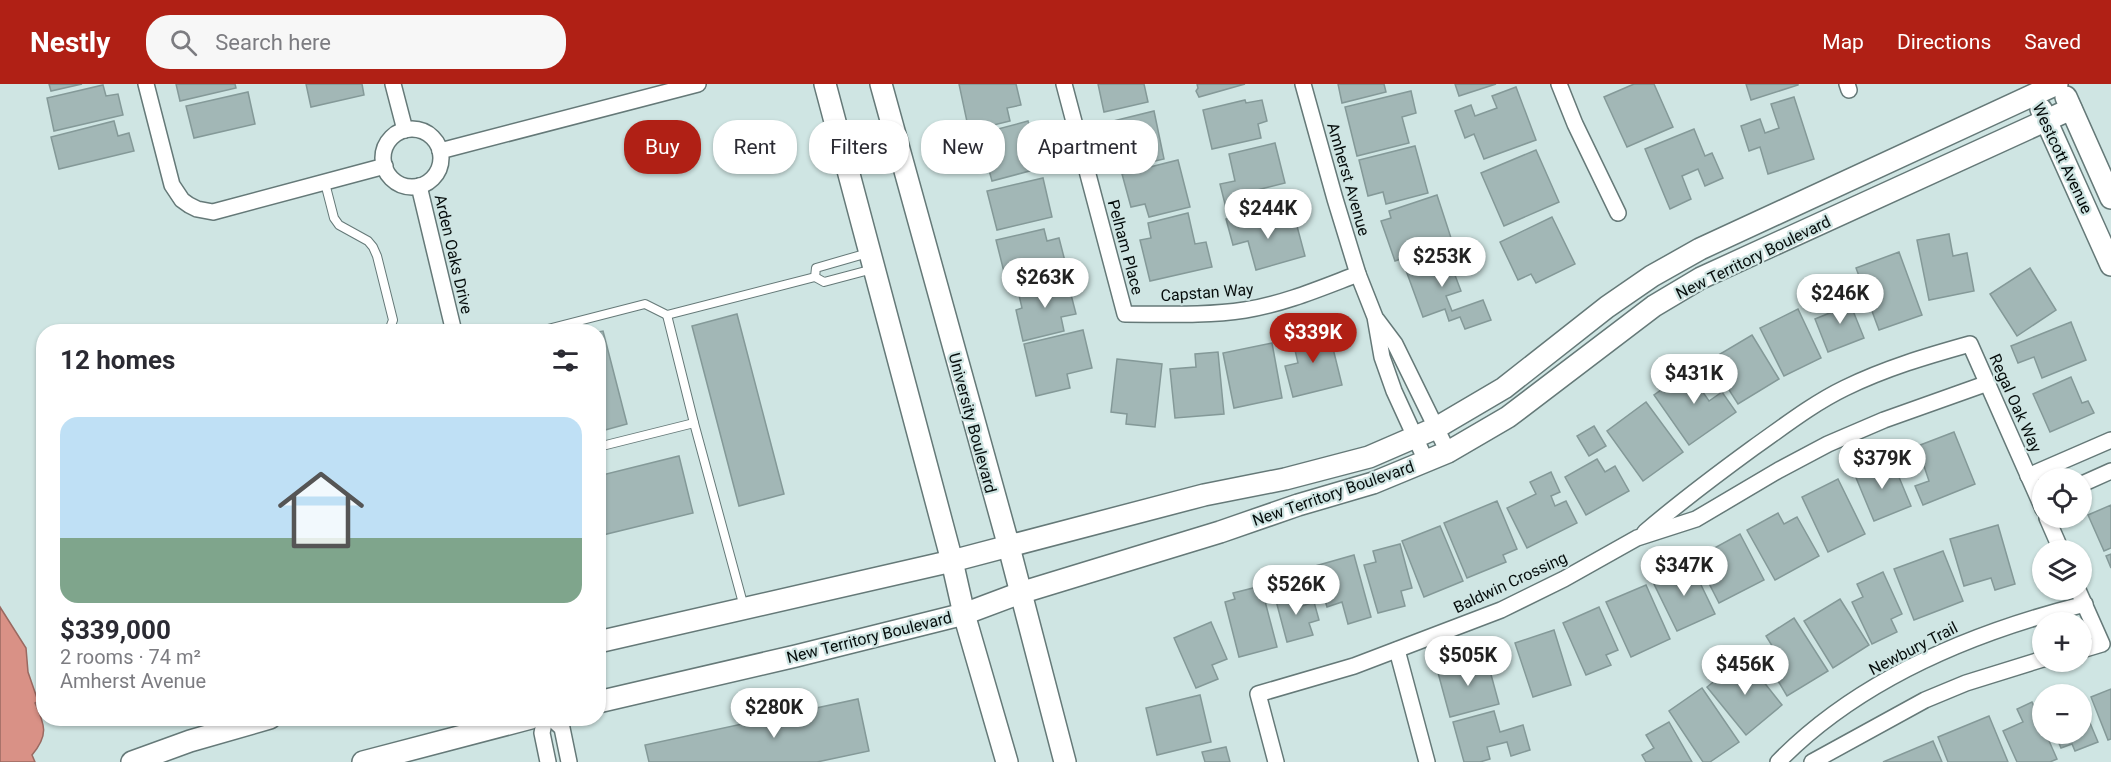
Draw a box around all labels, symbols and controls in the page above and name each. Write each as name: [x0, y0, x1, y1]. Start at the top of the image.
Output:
search box: [146, 15, 566, 69]
text: Nestly: [30, 26, 110, 59]
icon: search: [167, 26, 200, 59]
text: Search here: [215, 30, 331, 55]
text: Map: [1822, 30, 1864, 54]
text: Directions: [1897, 30, 1991, 54]
text: Saved: [2024, 30, 2081, 54]
street label: Westcott Avenue: [2029, 100, 2097, 217]
chip: Buy: [624, 120, 701, 174]
chip: Rent: [713, 120, 797, 174]
chip: Filters: [809, 120, 909, 174]
chip: New: [921, 120, 1005, 174]
chip: Apartment: [1017, 120, 1158, 174]
street label: Amherst Avenue: [1323, 120, 1374, 238]
pin: $244K: [1226, 189, 1310, 240]
street label: Arden Oaks Drive: [431, 193, 476, 316]
text: $244K: [1239, 196, 1297, 220]
street label: Pelham Place: [1104, 198, 1147, 297]
street label: New Territory Boulevard: [1673, 212, 1834, 303]
pin: $253K: [1400, 237, 1484, 288]
text: $253K: [1413, 244, 1471, 268]
pin: $263K: [1003, 258, 1087, 309]
text: $263K: [1016, 265, 1074, 289]
pin: $246K: [1798, 274, 1882, 325]
street label: Capstan Way: [1160, 280, 1255, 305]
text: $246K: [1811, 281, 1869, 305]
pin: $339K: [1271, 313, 1355, 364]
text: $339K: [1284, 320, 1342, 344]
icon: filters: [549, 344, 582, 377]
text: 12 homes: [60, 345, 175, 375]
street label: University Boulevard: [945, 351, 1000, 495]
street label: Regal Oak Way: [1985, 351, 2046, 456]
pin: $431K: [1652, 354, 1736, 405]
text: $431K: [1665, 361, 1723, 385]
pin: $379K: [1840, 439, 1924, 490]
text: $379K: [1853, 446, 1911, 470]
icon: home: [267, 456, 375, 564]
street label: New Territory Boulevard: [1250, 457, 1416, 530]
map controls: [2032, 468, 2092, 744]
button: locate: [2032, 468, 2092, 528]
button: layers: [2032, 540, 2092, 600]
pin: $347K: [1642, 546, 1726, 597]
street label: Baldwin Crossing: [1450, 548, 1570, 617]
text: $347K: [1655, 553, 1713, 577]
pin: $526K: [1254, 565, 1338, 616]
text: $526K: [1267, 572, 1325, 596]
street label: New Territory Boulevard: [784, 608, 954, 667]
button: +: [2032, 612, 2092, 672]
text: $339,000: [60, 615, 171, 645]
street label: Newbury Trail: [1866, 618, 1961, 679]
pin: $505K: [1426, 636, 1510, 687]
text: $505K: [1439, 643, 1497, 667]
text: 2 rooms · 74 m²: [60, 645, 201, 669]
pin: $456K: [1703, 645, 1787, 696]
text: $456K: [1716, 652, 1774, 676]
text: Amherst Avenue: [60, 669, 206, 693]
button: −: [2032, 684, 2092, 744]
pin: $280K: [732, 688, 816, 739]
text: $280K: [745, 695, 803, 719]

